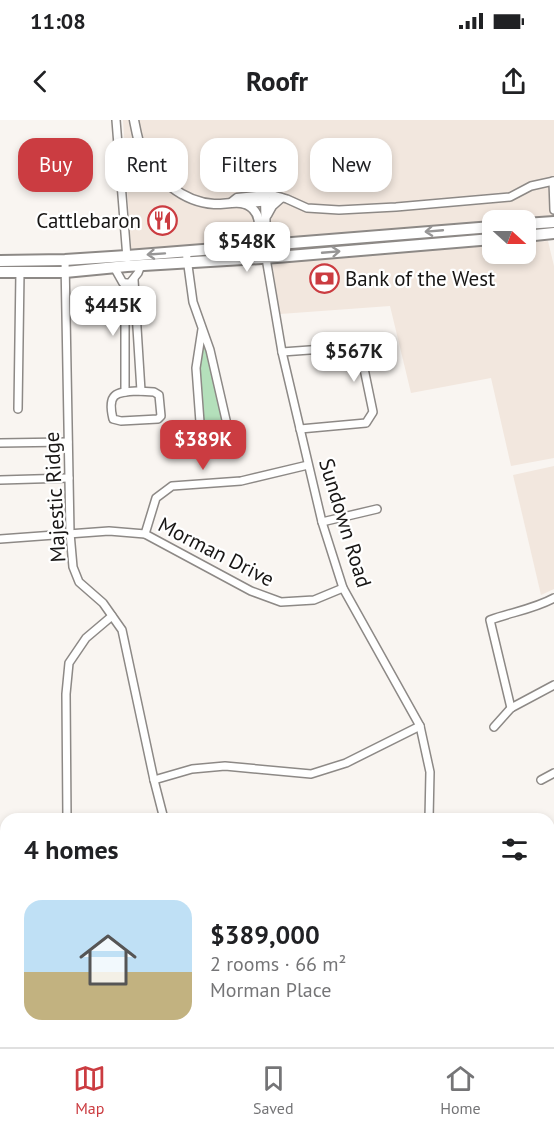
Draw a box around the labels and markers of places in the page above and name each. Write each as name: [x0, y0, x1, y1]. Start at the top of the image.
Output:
restaurant icon: Cattlebaron: [146, 205, 178, 237]
place label: Cattlebaron: [36, 207, 141, 234]
pin: $548K: [205, 222, 289, 273]
bank icon: Bank of the West: [308, 263, 340, 295]
place label: Bank of the West: [345, 265, 495, 292]
pin: $445K: [71, 286, 155, 337]
pin: $567K: [312, 332, 396, 383]
pin: $389K: [161, 420, 245, 471]

